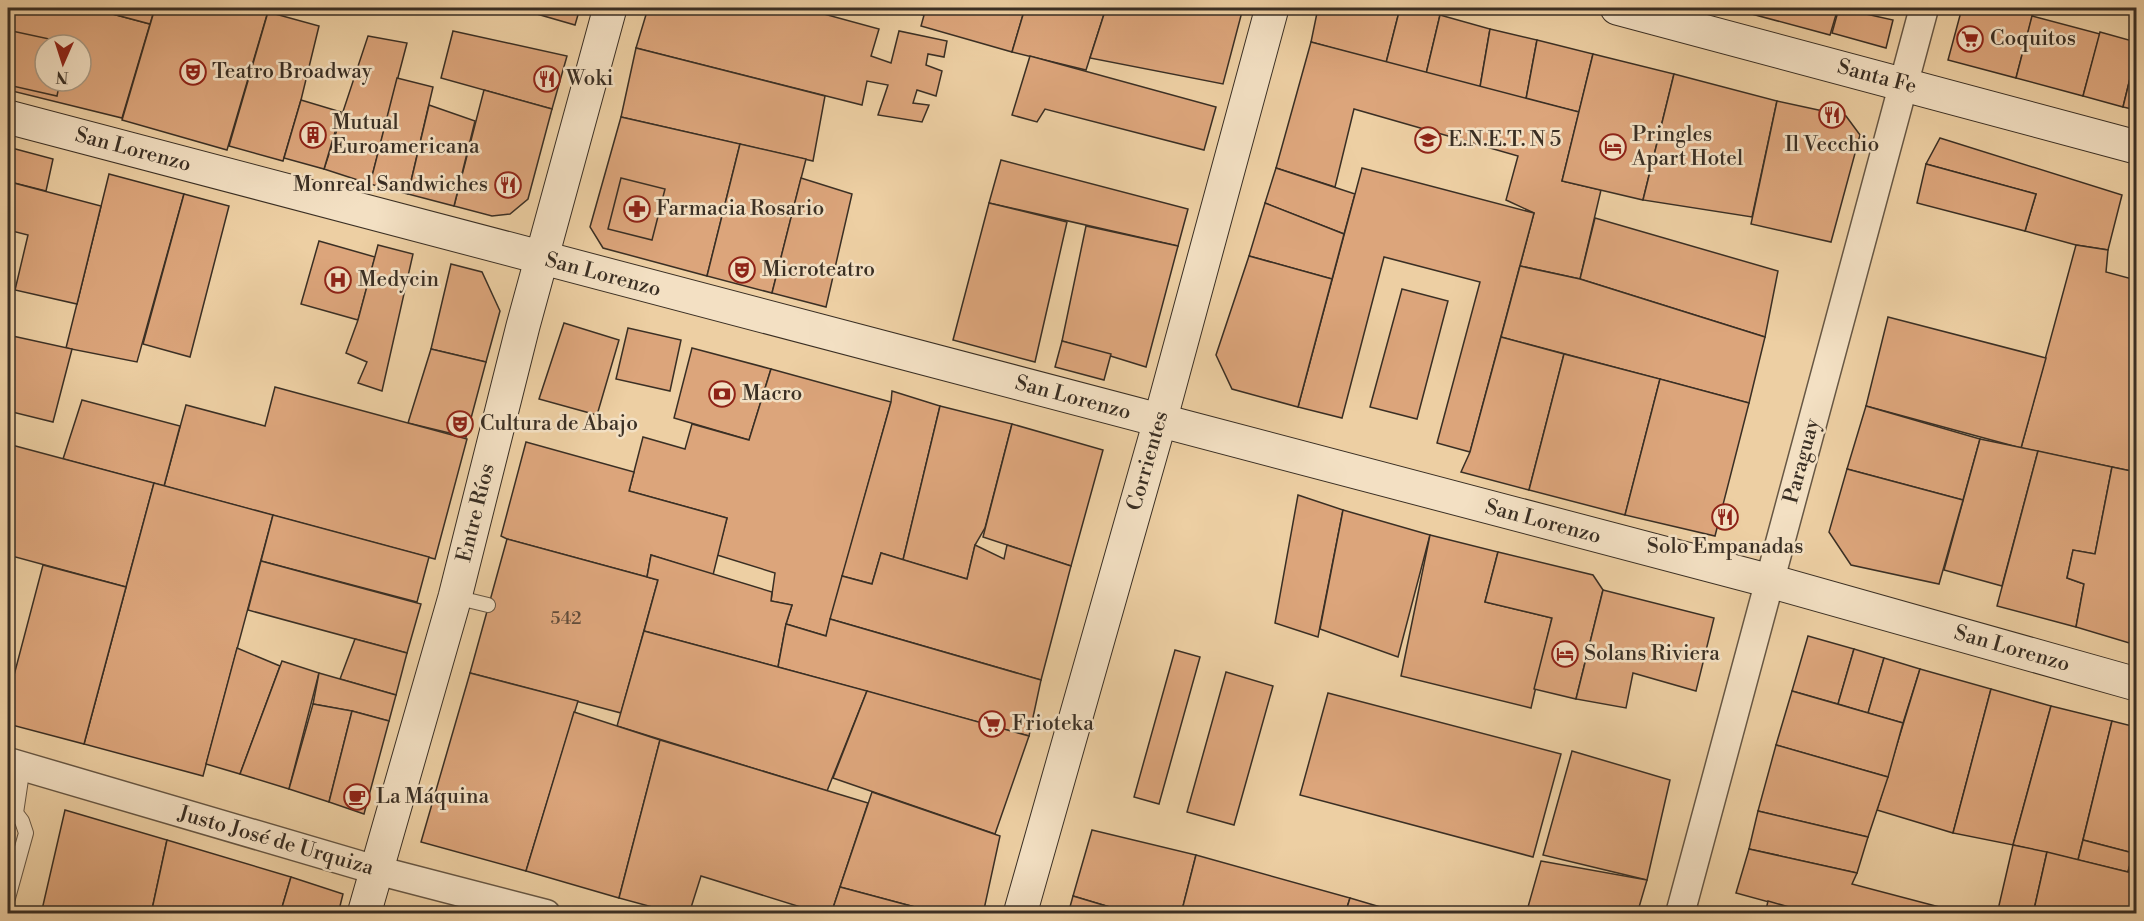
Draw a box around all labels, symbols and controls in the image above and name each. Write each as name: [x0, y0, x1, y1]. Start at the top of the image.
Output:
supermarket icon: Coquitos: [1955, 24, 1985, 54]
place label: Coquitos: [1990, 26, 2076, 52]
north arrow: [33, 33, 93, 93]
street label: Santa Fe: [1835, 54, 1919, 100]
theatre icon: Teatro Broadway: [178, 57, 208, 87]
place label: Teatro Broadway: [212, 59, 373, 85]
restaurant icon: Woki: [532, 64, 562, 94]
place label: Woki: [565, 66, 613, 92]
text: N: [55, 67, 69, 87]
restaurant icon: Il Vecchio: [1817, 100, 1847, 130]
place label: Mutual Euroamericana: [332, 110, 480, 160]
building icon: Mutual Euroamericana: [298, 120, 328, 150]
street label: San Lorenzo: [72, 122, 194, 178]
place label: Pringles Apart Hotel: [1631, 122, 1743, 172]
school or university icon: E.N.E.T. N 5: [1413, 125, 1443, 155]
place label: E.N.E.T. N 5: [1448, 127, 1561, 153]
hotel icon: Pringles Apart Hotel: [1598, 132, 1628, 162]
place label: Il Vecchio: [1785, 132, 1879, 158]
restaurant icon: Monreal Sandwiches: [493, 170, 523, 200]
place label: Monreal Sandwiches: [293, 172, 488, 198]
pharmacy icon: Farmacia Rosario: [622, 194, 652, 224]
place label: Farmacia Rosario: [656, 196, 824, 222]
street label: San Lorenzo: [542, 247, 664, 303]
theatre icon: Microteatro: [727, 255, 757, 285]
place label: Microteatro: [762, 257, 875, 283]
hospital icon: Medycin: [323, 265, 353, 295]
place label: Medycin: [358, 267, 440, 293]
street label: San Lorenzo: [1012, 370, 1134, 426]
bank icon: Macro: [707, 379, 737, 409]
place label: Macro: [742, 381, 802, 407]
street label: Corrientes: [1121, 408, 1175, 514]
theatre icon: Cultura de Abajo: [445, 409, 475, 439]
place label: Cultura de Abajo: [480, 411, 638, 437]
street label: Paraguay: [1778, 415, 1826, 506]
street label: Entre Ríos: [451, 461, 501, 565]
street label: San Lorenzo: [1482, 494, 1604, 550]
restaurant icon: Solo Empanadas: [1710, 502, 1740, 532]
place label: Solo Empanadas: [1647, 534, 1803, 560]
house number: 542: [550, 607, 582, 630]
street label: San Lorenzo: [1951, 620, 2073, 678]
hotel icon: Solans Riviera: [1550, 639, 1580, 669]
place label: Solans Riviera: [1584, 641, 1720, 667]
supermarket icon: Frioteka: [977, 709, 1007, 739]
place label: Frioteka: [1012, 711, 1094, 737]
cafe icon: La Máquina: [342, 782, 372, 812]
place label: La Máquina: [376, 784, 489, 810]
street label: Justo José de Urquiza: [174, 800, 377, 881]

